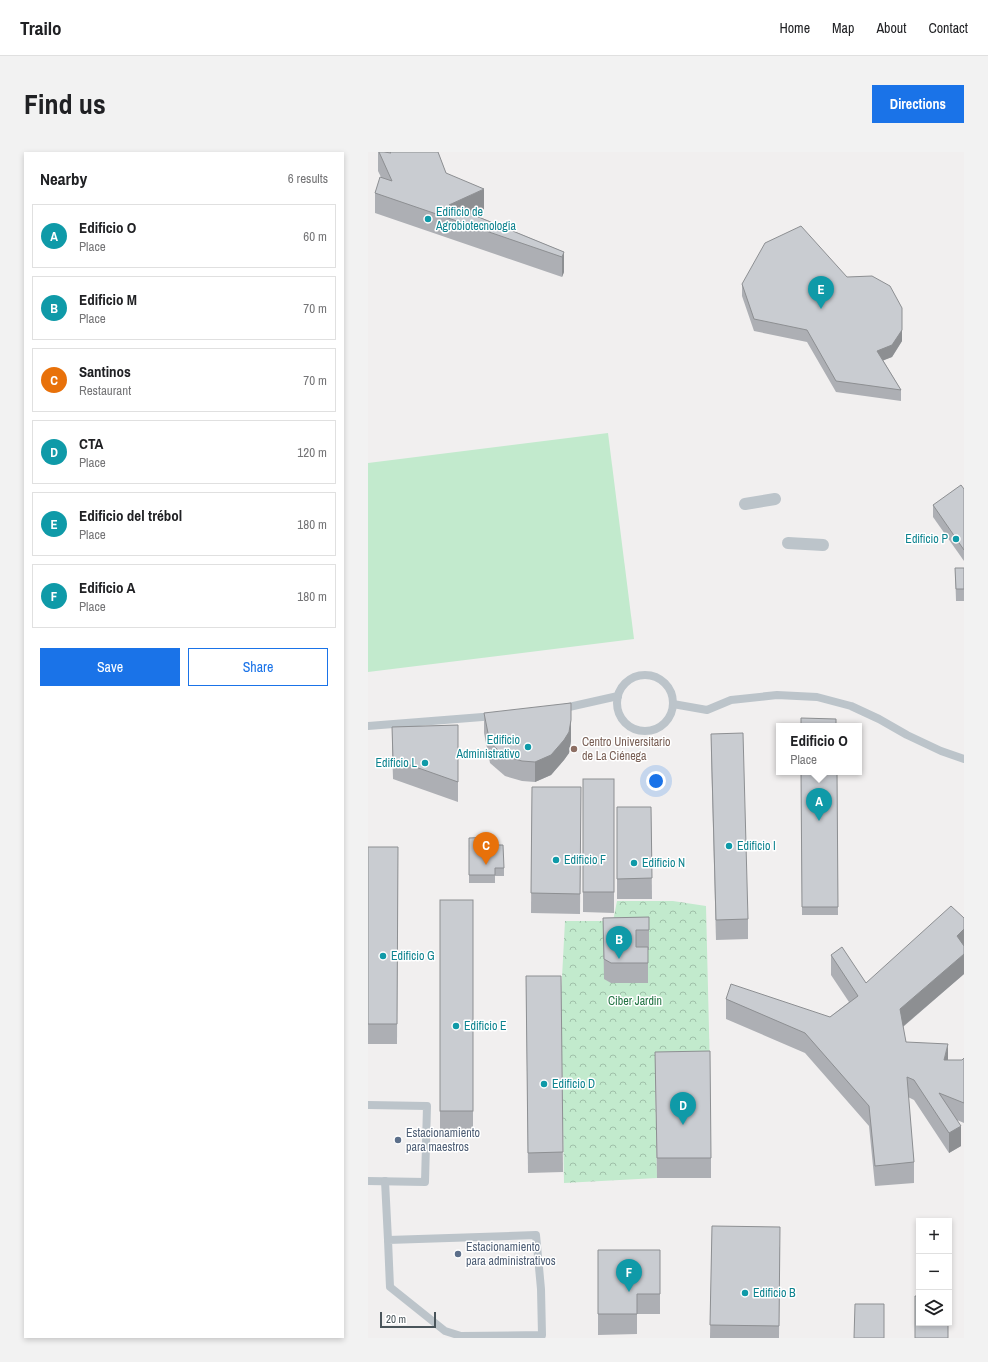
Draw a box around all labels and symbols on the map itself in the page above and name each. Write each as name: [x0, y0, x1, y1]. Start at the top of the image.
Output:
place label: Edificio de Agrobiotecnologia: [435, 204, 516, 234]
marker: Edificio de Agrobiotecnologia: [423, 214, 433, 224]
pin: E: [808, 276, 834, 309]
place label: Edificio P: [905, 531, 948, 547]
marker: Edificio P: [951, 534, 961, 544]
place label: Edificio Administrativo: [456, 732, 520, 762]
place label: Centro Universitario de La Ciénega: [582, 734, 671, 764]
marker: Edificio Administrativo: [523, 742, 533, 752]
marker: Centro Universitario de La Ciénega: [569, 744, 579, 754]
place label: Edificio L: [375, 755, 418, 771]
marker: Edificio L: [420, 758, 430, 768]
your location: [646, 771, 666, 791]
pin: A: [806, 788, 832, 821]
pin: C: [473, 832, 499, 865]
place label: Edificio I: [737, 838, 776, 854]
marker: Edificio I: [724, 841, 734, 851]
place label: Edificio F: [564, 852, 606, 868]
marker: Edificio F: [551, 855, 561, 865]
place label: Edificio N: [642, 855, 685, 871]
marker: Edificio N: [629, 858, 639, 868]
pin: B: [606, 926, 632, 959]
place label: Edificio G: [391, 948, 435, 964]
marker: Edificio G: [378, 951, 388, 961]
park label: Ciber Jardin: [608, 993, 662, 1009]
place label: Edificio E: [464, 1018, 507, 1034]
marker: Edificio E: [451, 1021, 461, 1031]
place label: Edificio D: [552, 1076, 595, 1092]
marker: Edificio D: [539, 1079, 549, 1089]
pin: D: [670, 1092, 696, 1125]
place label: Estacionamiento para maestros: [406, 1125, 480, 1155]
marker: Estacionamiento para maestros: [393, 1135, 403, 1145]
place label: Estacionamiento para administrativos: [466, 1239, 556, 1269]
marker: Estacionamiento para administrativos: [453, 1249, 463, 1259]
pin: F: [616, 1259, 642, 1292]
place label: Edificio B: [753, 1285, 796, 1301]
marker: Edificio B: [740, 1288, 750, 1298]
scale bar: [380, 1310, 436, 1329]

